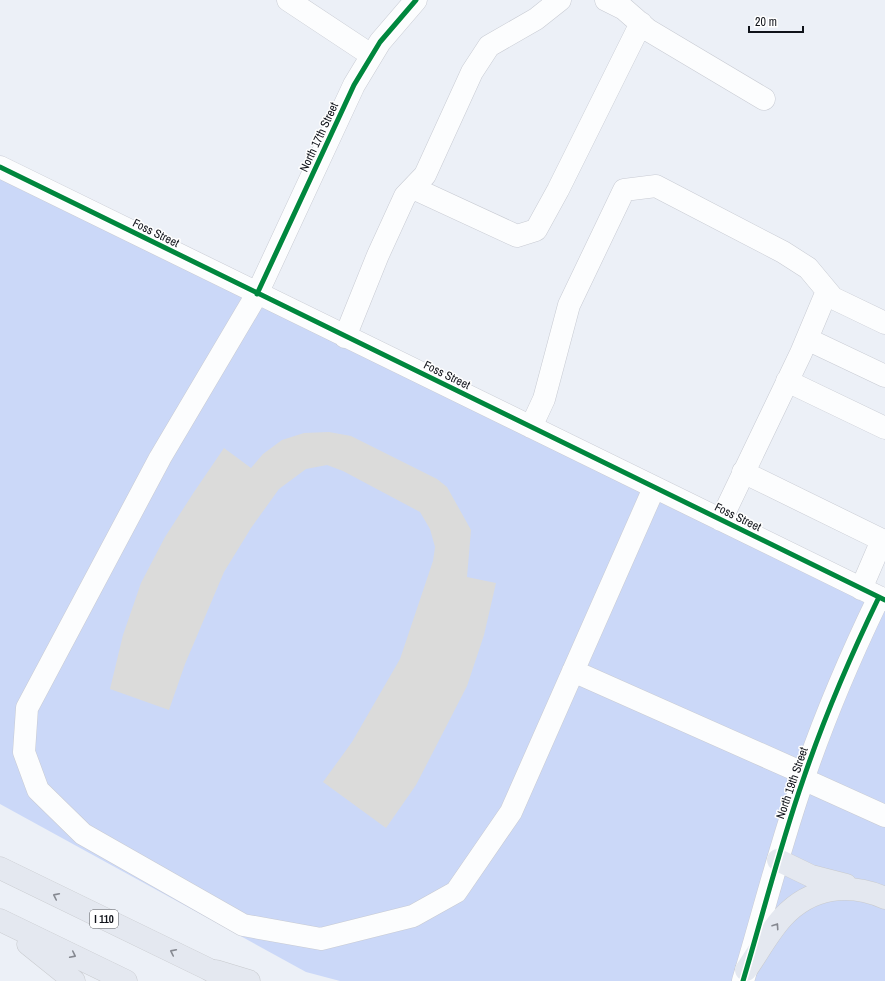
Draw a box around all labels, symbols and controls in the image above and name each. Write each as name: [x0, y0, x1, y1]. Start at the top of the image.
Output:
scale bar: [749, 8, 803, 34]
text: 20 m: [755, 14, 777, 30]
street label: North 17th Street: [296, 99, 342, 174]
street label: Foss Street: [130, 215, 182, 251]
street label: Foss Street: [421, 357, 473, 393]
street label: Foss Street: [712, 499, 764, 535]
street label: North 19th Street: [772, 745, 812, 821]
one-way arrow: [53, 893, 60, 901]
road number: I 110: [90, 910, 118, 928]
one-way arrow: [771, 924, 778, 931]
one-way arrow: [170, 949, 177, 957]
one-way arrow: [69, 950, 76, 958]

